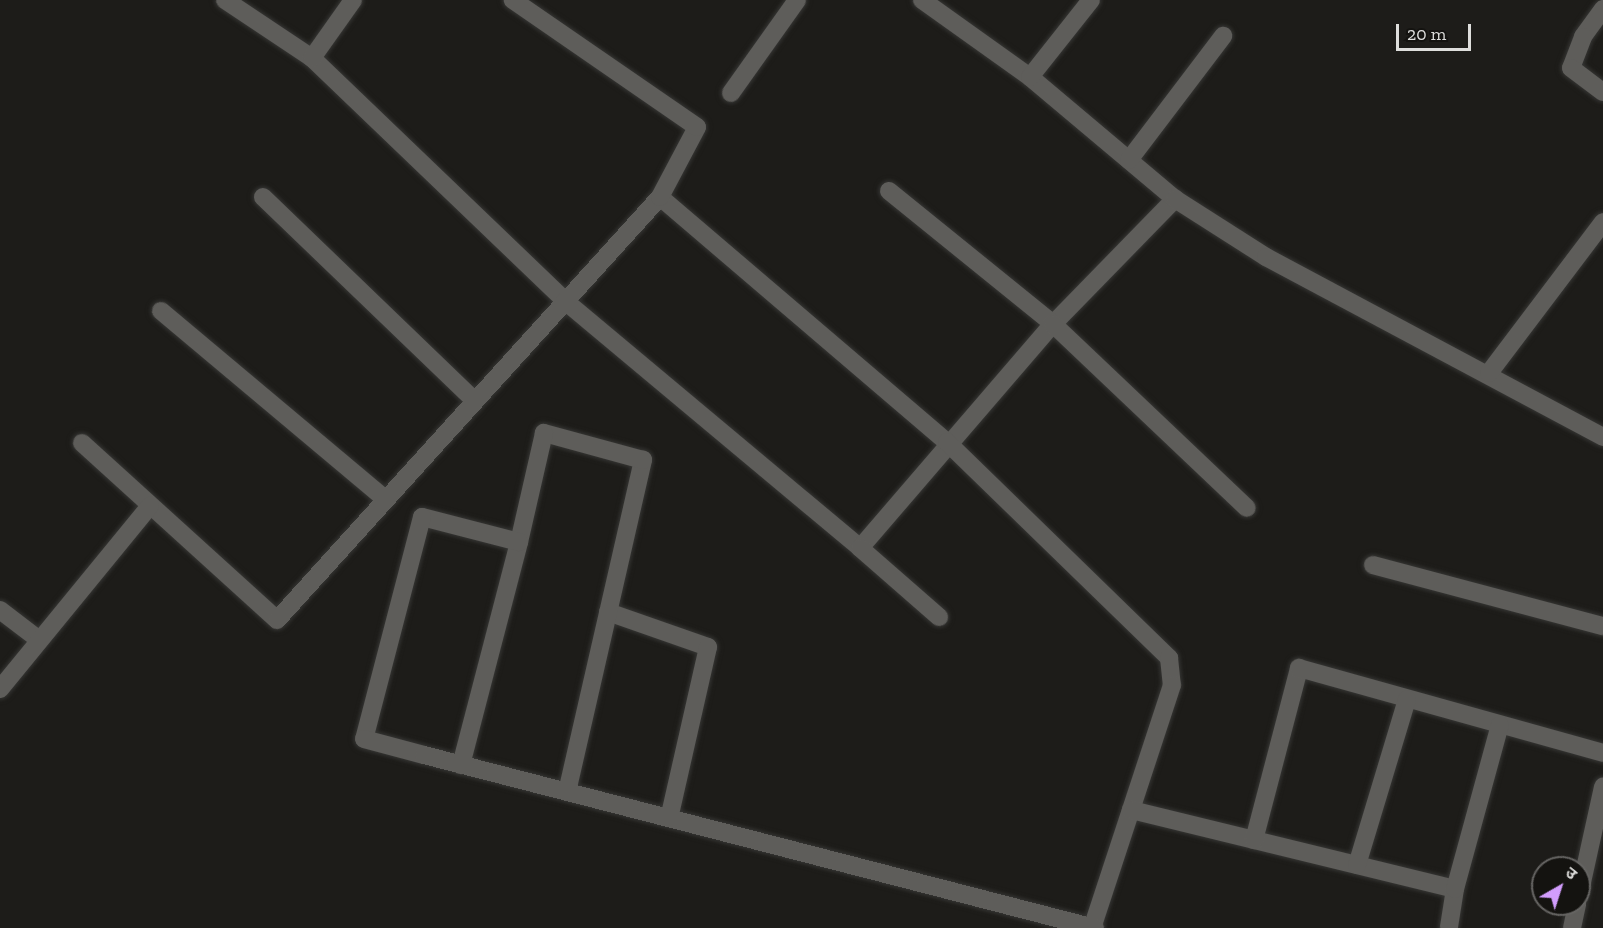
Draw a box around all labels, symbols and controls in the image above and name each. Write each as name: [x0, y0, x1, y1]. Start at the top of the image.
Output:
scale bar: [1399, 12, 1474, 50]
text: 20 m: [1407, 23, 1446, 45]
north arrow: [1531, 856, 1591, 916]
text: उ: [1562, 863, 1581, 884]

